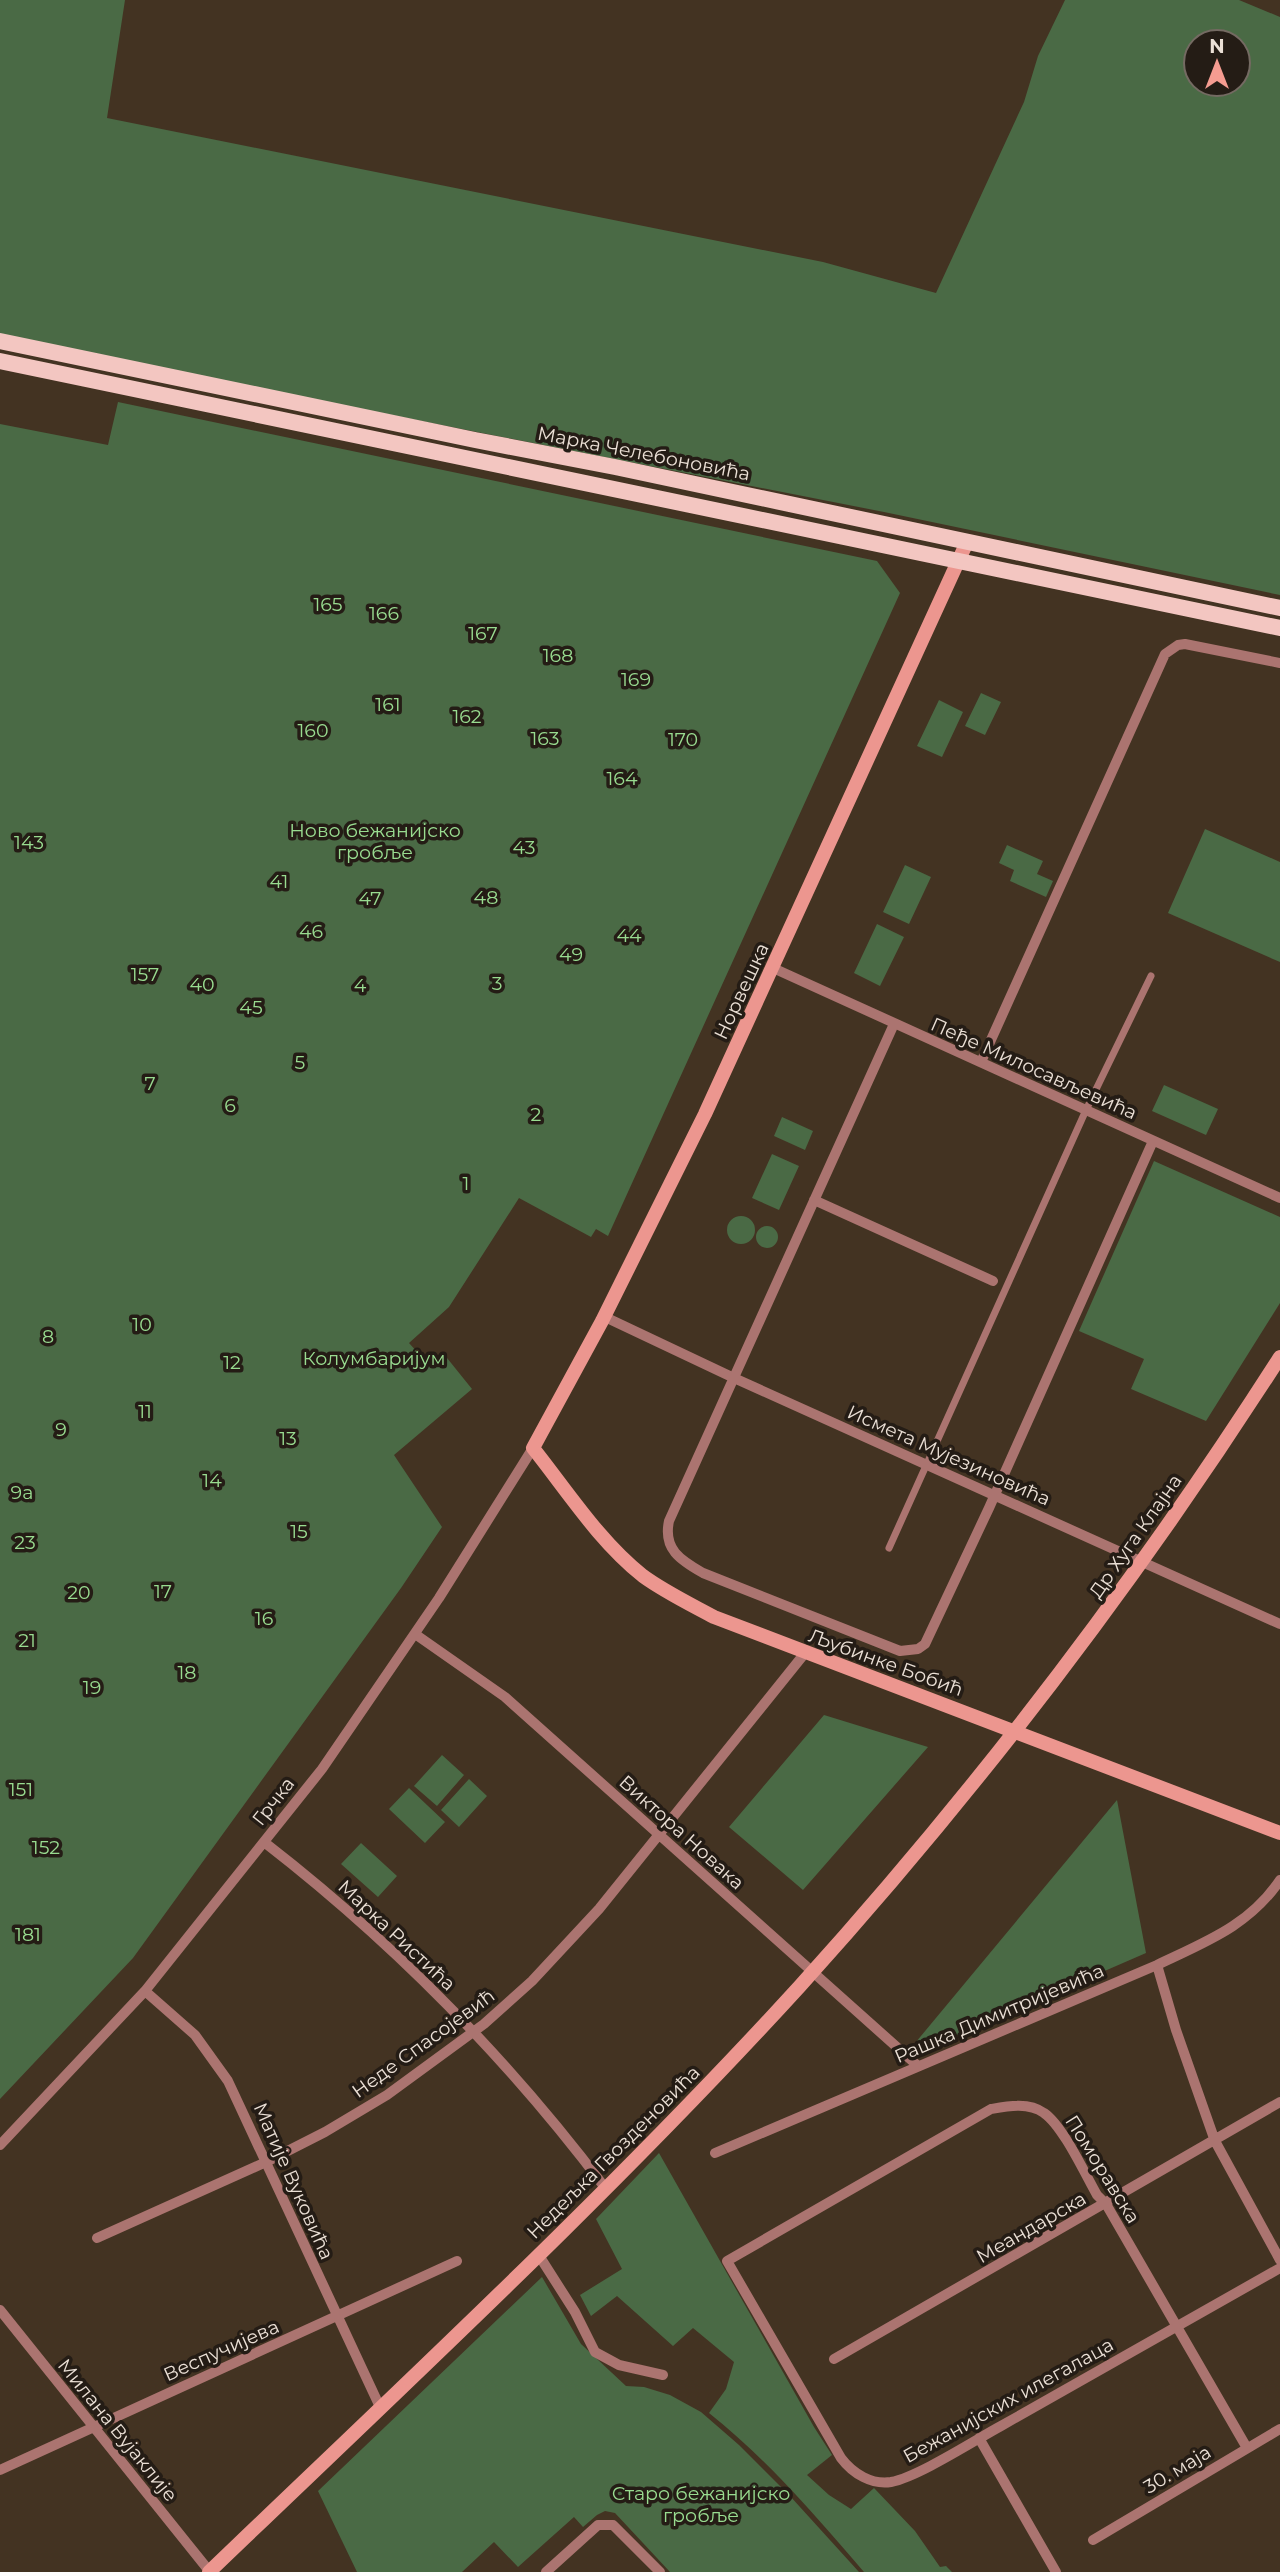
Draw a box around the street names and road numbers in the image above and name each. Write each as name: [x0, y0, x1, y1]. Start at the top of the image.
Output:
street label: Марка Челебоновића: [536, 422, 752, 485]
street label: Норвешка: [709, 939, 774, 1043]
street label: Пеђе Милосављевића: [927, 1013, 1140, 1124]
street label: Исмета Мујезиновића: [844, 1400, 1054, 1511]
street label: Др Хуга Клајна: [1084, 1470, 1187, 1603]
street label: Љубинке Бобић: [805, 1624, 966, 1701]
street label: Виктора Новака: [615, 1770, 749, 1894]
street label: Грчка: [247, 1773, 299, 1830]
street label: Марка Ристића: [333, 1875, 460, 1996]
street label: Рашка Димитријевића: [891, 1959, 1107, 2068]
street label: Неде Спасојевић: [348, 1984, 499, 2103]
street label: Недељка Гвозденовића: [522, 2061, 705, 2244]
street label: Матије Вуковића: [249, 2099, 339, 2263]
street label: Поморавска: [1060, 2111, 1145, 2228]
street label: Меандарска: [972, 2187, 1090, 2268]
street label: Веспучијева: [160, 2315, 283, 2386]
street label: Бежанијских илегалаца: [899, 2333, 1117, 2468]
street label: Милана Вујаклије: [53, 2354, 182, 2506]
street label: 30. маја: [1139, 2440, 1215, 2498]

